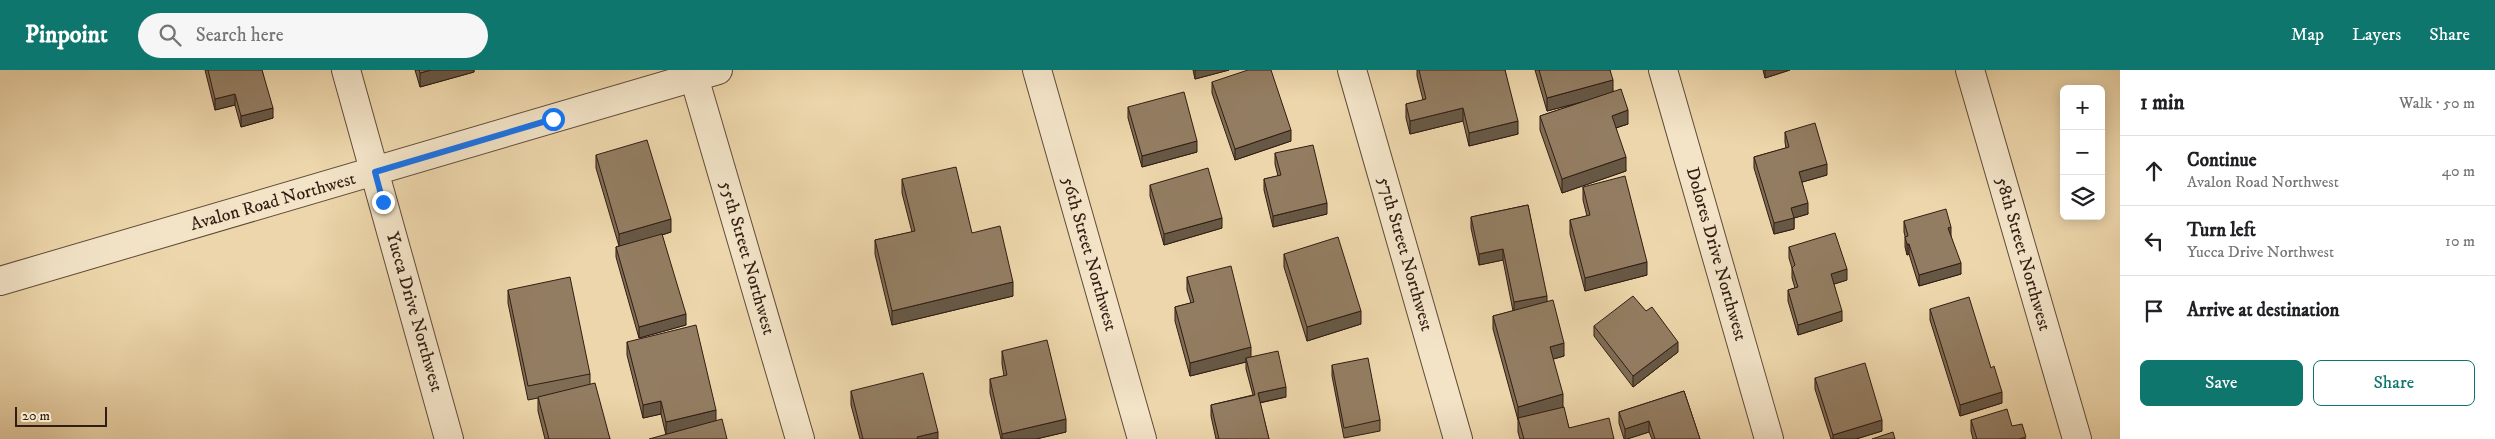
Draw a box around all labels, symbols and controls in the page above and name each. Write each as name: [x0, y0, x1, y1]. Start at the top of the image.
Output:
search box: [138, 13, 488, 58]
text: Pinpoint: [25, 20, 108, 50]
icon: search: [156, 21, 184, 49]
text: Search here: [196, 24, 284, 47]
text: Map: [2291, 24, 2324, 46]
text: Layers: [2352, 24, 2401, 46]
text: Share: [2429, 24, 2470, 46]
map controls: [2060, 85, 2105, 220]
button: +: [2060, 85, 2105, 130]
text: 1 min: [2140, 90, 2184, 116]
text: Walk · 50 m: [2399, 93, 2475, 113]
route start: [542, 108, 565, 131]
button: −: [2060, 130, 2105, 175]
text: Continue: [2187, 149, 2257, 172]
icon: ahead: [2140, 157, 2168, 185]
text: 40 m: [2442, 161, 2475, 181]
street label: Dolores Drive Northwest: [1681, 165, 1751, 344]
street label: Avalon Road Northwest: [188, 168, 358, 236]
text: Avalon Road Northwest: [2187, 172, 2339, 192]
street label: 56th Street Northwest: [1056, 174, 1122, 334]
street label: 57th Street Northwest: [1372, 174, 1438, 334]
street label: 58th Street Northwest: [1991, 175, 2056, 334]
button: layers: [2060, 175, 2105, 220]
street label: 55th Street Northwest: [715, 179, 780, 338]
route end: [372, 191, 395, 214]
text: Turn left: [2187, 219, 2256, 242]
icon: left: [2140, 227, 2168, 255]
street label: Yucca Drive Northwest: [381, 229, 447, 395]
text: 10 m: [2445, 231, 2475, 251]
text: Yucca Drive Northwest: [2187, 242, 2334, 262]
icon: arrive: [2140, 297, 2168, 325]
text: Arrive at destination: [2187, 299, 2339, 322]
button: Save: [2140, 360, 2303, 406]
button: Share: [2313, 360, 2475, 406]
scale bar: [15, 404, 108, 427]
text: 20 m: [22, 407, 50, 425]

